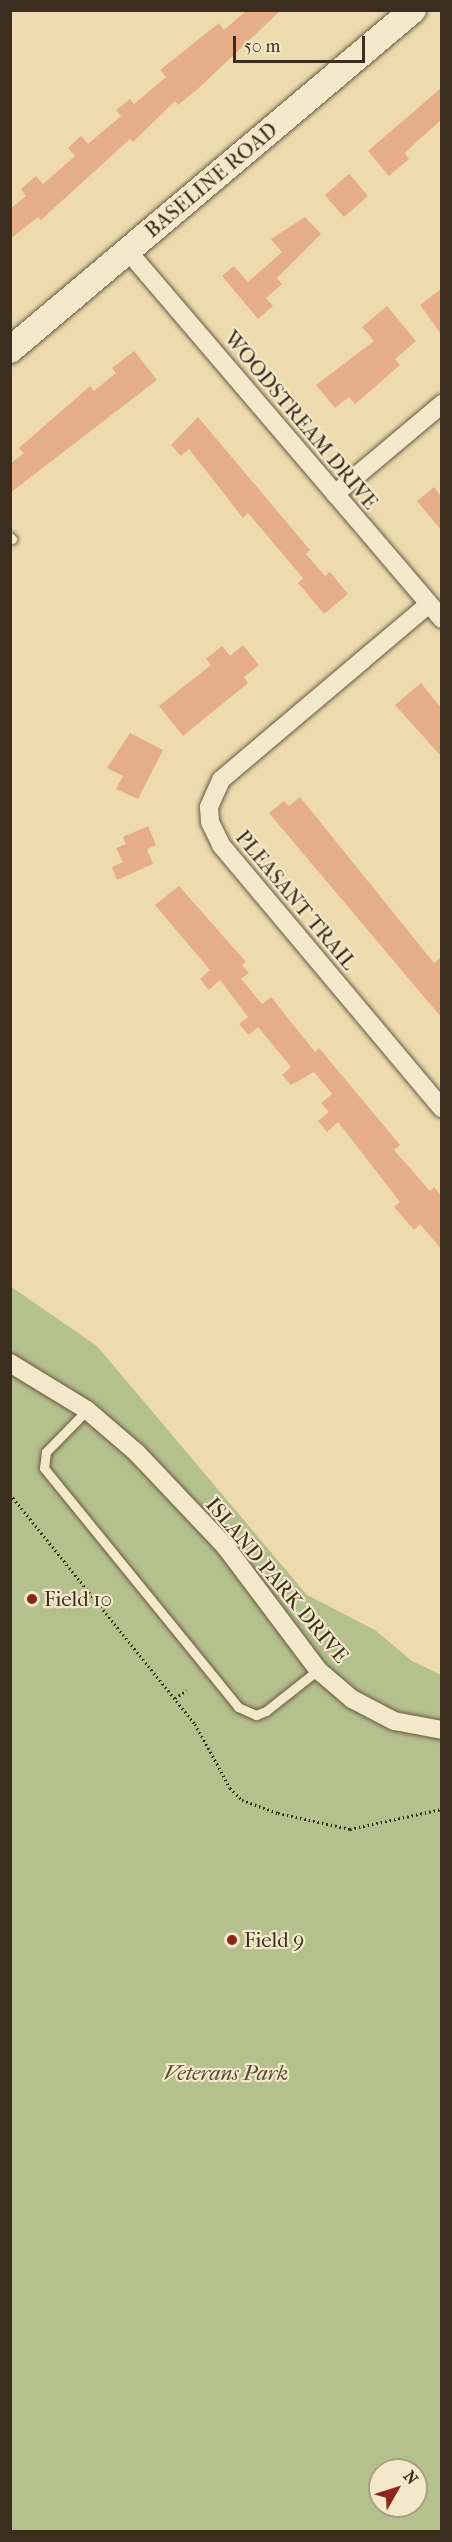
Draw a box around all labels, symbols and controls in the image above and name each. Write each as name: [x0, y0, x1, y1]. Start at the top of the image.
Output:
scale bar: [236, 24, 368, 62]
text: 50 m: [244, 36, 280, 57]
street label: BASELINE ROAD: [139, 117, 283, 243]
street label: WOODSTREAM DRIVE: [219, 326, 383, 514]
street label: PLEASANT TRAIL: [230, 825, 362, 975]
street label: ISLAND PARK DRIVE: [200, 1492, 354, 1668]
place label: Field 10: [44, 1586, 112, 1612]
marker: Field 10: [25, 1592, 39, 1606]
place label: Field 9: [244, 1927, 304, 1953]
marker: Field 9: [225, 1933, 239, 1947]
park label: Veterans Park: [164, 2060, 288, 2086]
north arrow: [368, 2458, 428, 2518]
text: N: [400, 2467, 422, 2488]

